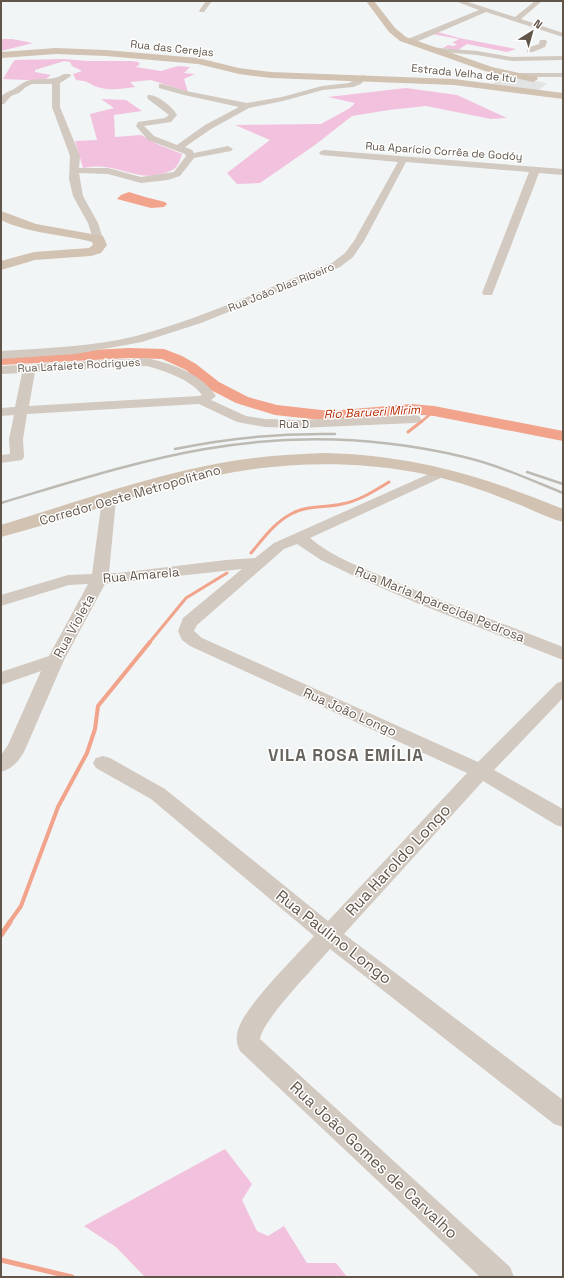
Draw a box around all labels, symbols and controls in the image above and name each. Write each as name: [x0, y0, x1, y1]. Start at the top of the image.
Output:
north arrow: [512, 12, 552, 52]
text: N: [531, 16, 545, 32]
street label: Rua das Cerejas: [130, 37, 215, 59]
street label: Estrada Velha de Itu: [411, 61, 517, 85]
street label: Rua Aparício Corrêa de Godóy: [365, 139, 523, 163]
street label: Rua João Dias Ribeiro: [226, 259, 336, 315]
street label: Rua Lafaiete Rodrigues: [17, 355, 141, 375]
water label: Rio Barueri Mirim: [323, 401, 421, 423]
street label: Rua D: [279, 417, 309, 431]
street label: Corredor Oeste Metropolitano: [37, 461, 223, 529]
street label: Rua Maria Aparecida Pedrosa: [353, 562, 528, 646]
street label: Rua Amarela: [102, 563, 180, 587]
street label: Rua Violeta: [50, 591, 99, 661]
street label: Rua João Longo: [301, 684, 399, 740]
district label: VILA ROSA EMÍLIA: [268, 744, 424, 766]
street label: Rua Haroldo Longo: [341, 800, 455, 920]
street label: Rua Paulino Longo: [272, 885, 396, 989]
street label: Rua João Gomes de Carvalho: [286, 1077, 462, 1243]

